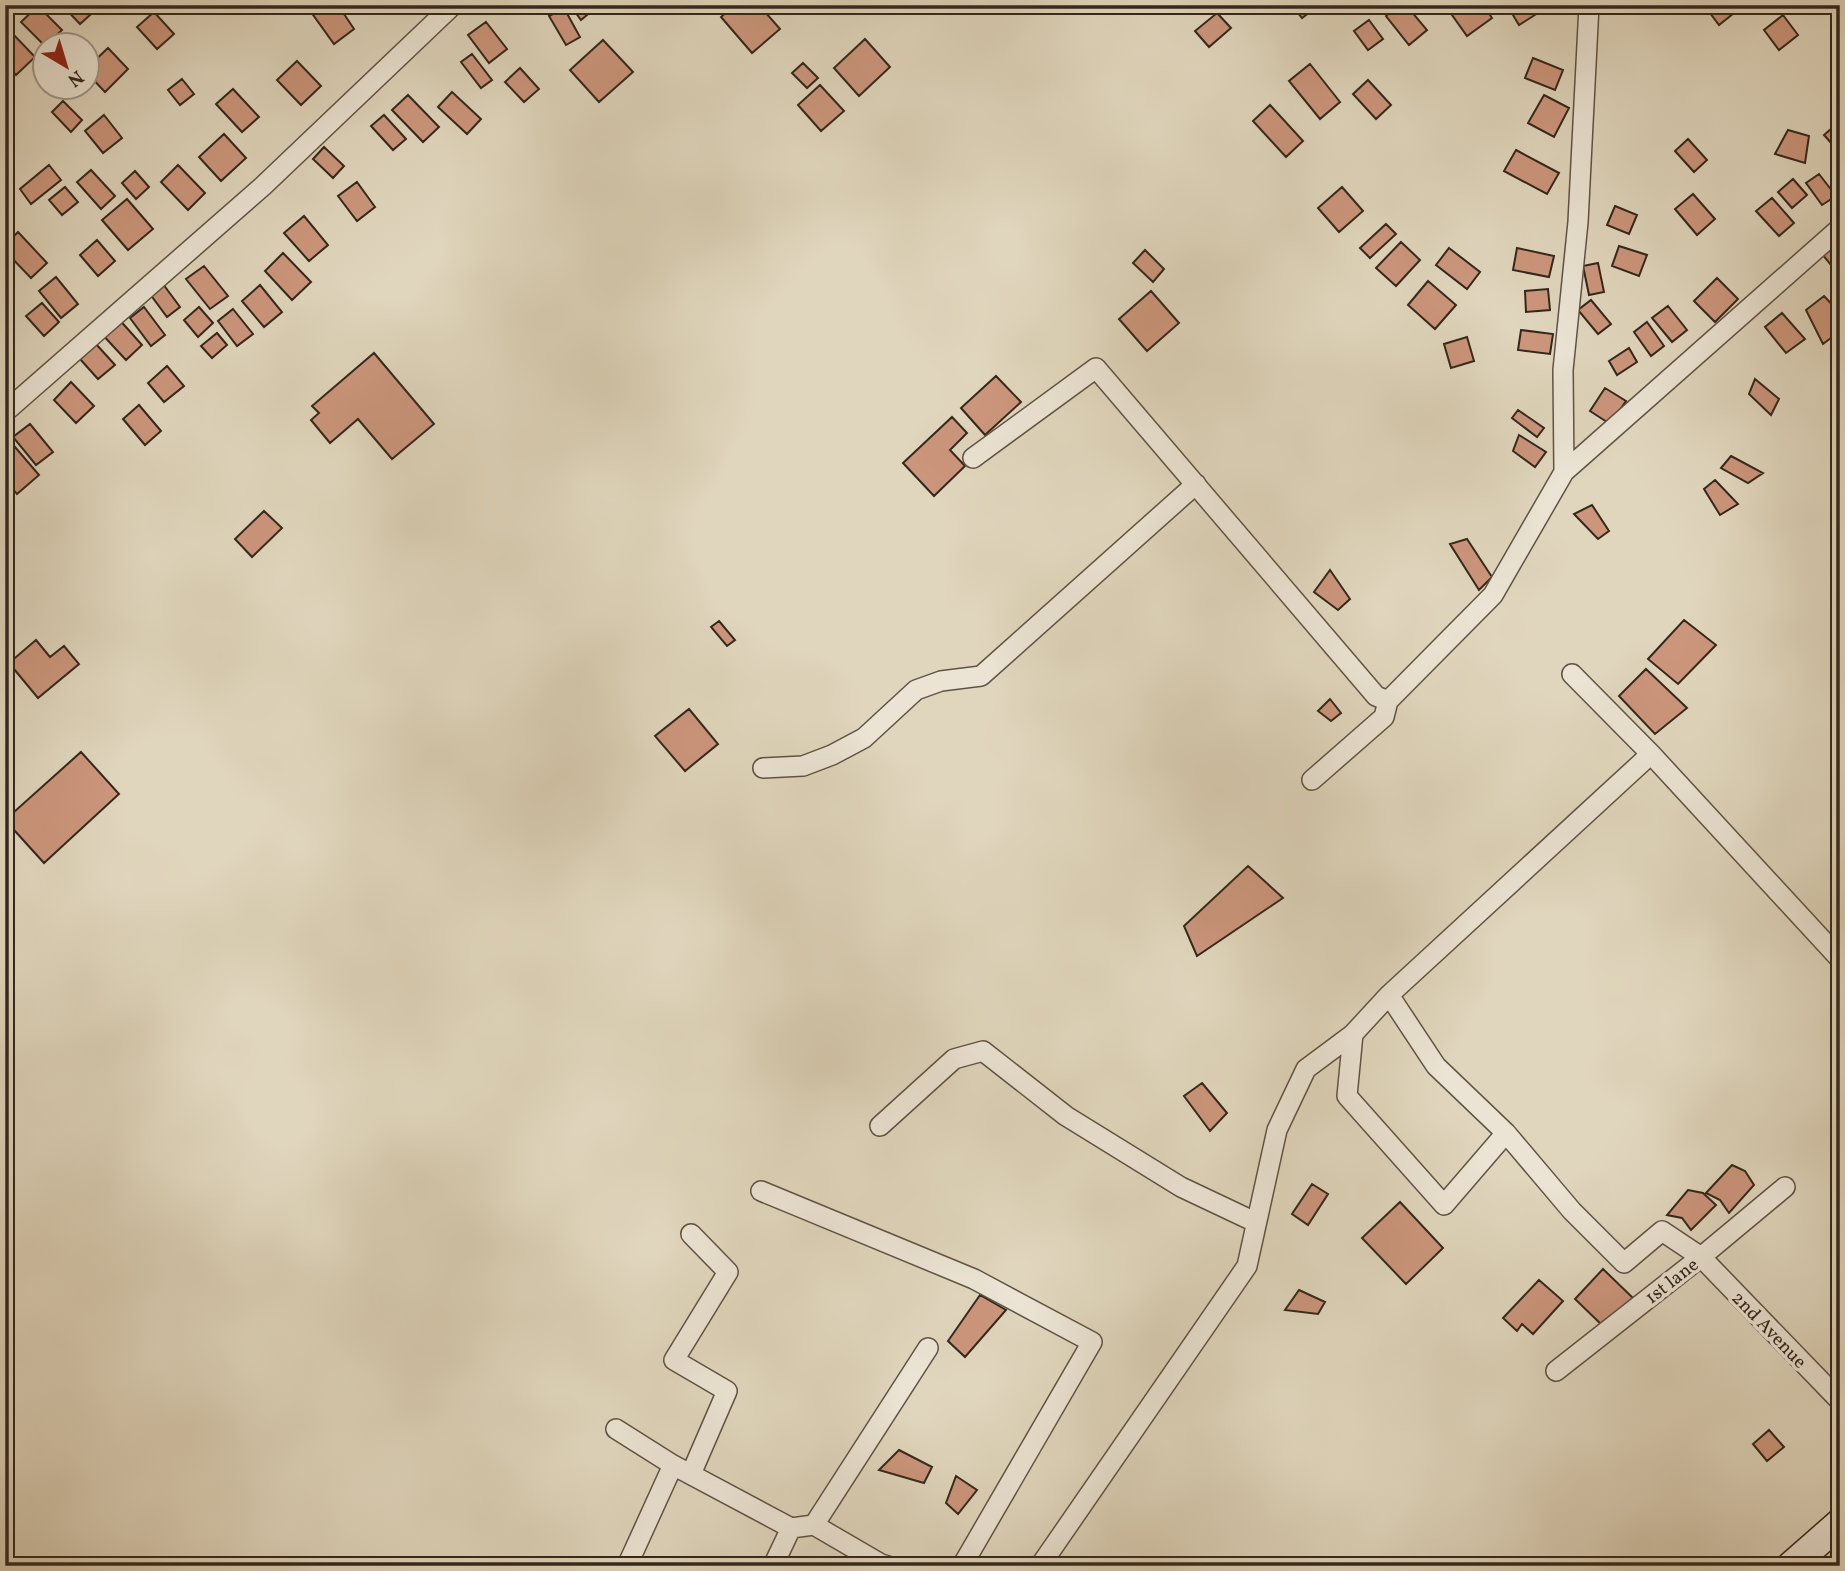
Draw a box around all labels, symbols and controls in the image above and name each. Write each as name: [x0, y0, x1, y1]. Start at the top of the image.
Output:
north arrow: [32, 32, 102, 102]
text: N: [62, 63, 89, 92]
street label: 1st lane: [1640, 1252, 1704, 1311]
street label: 2nd Avenue: [1725, 1286, 1812, 1375]

